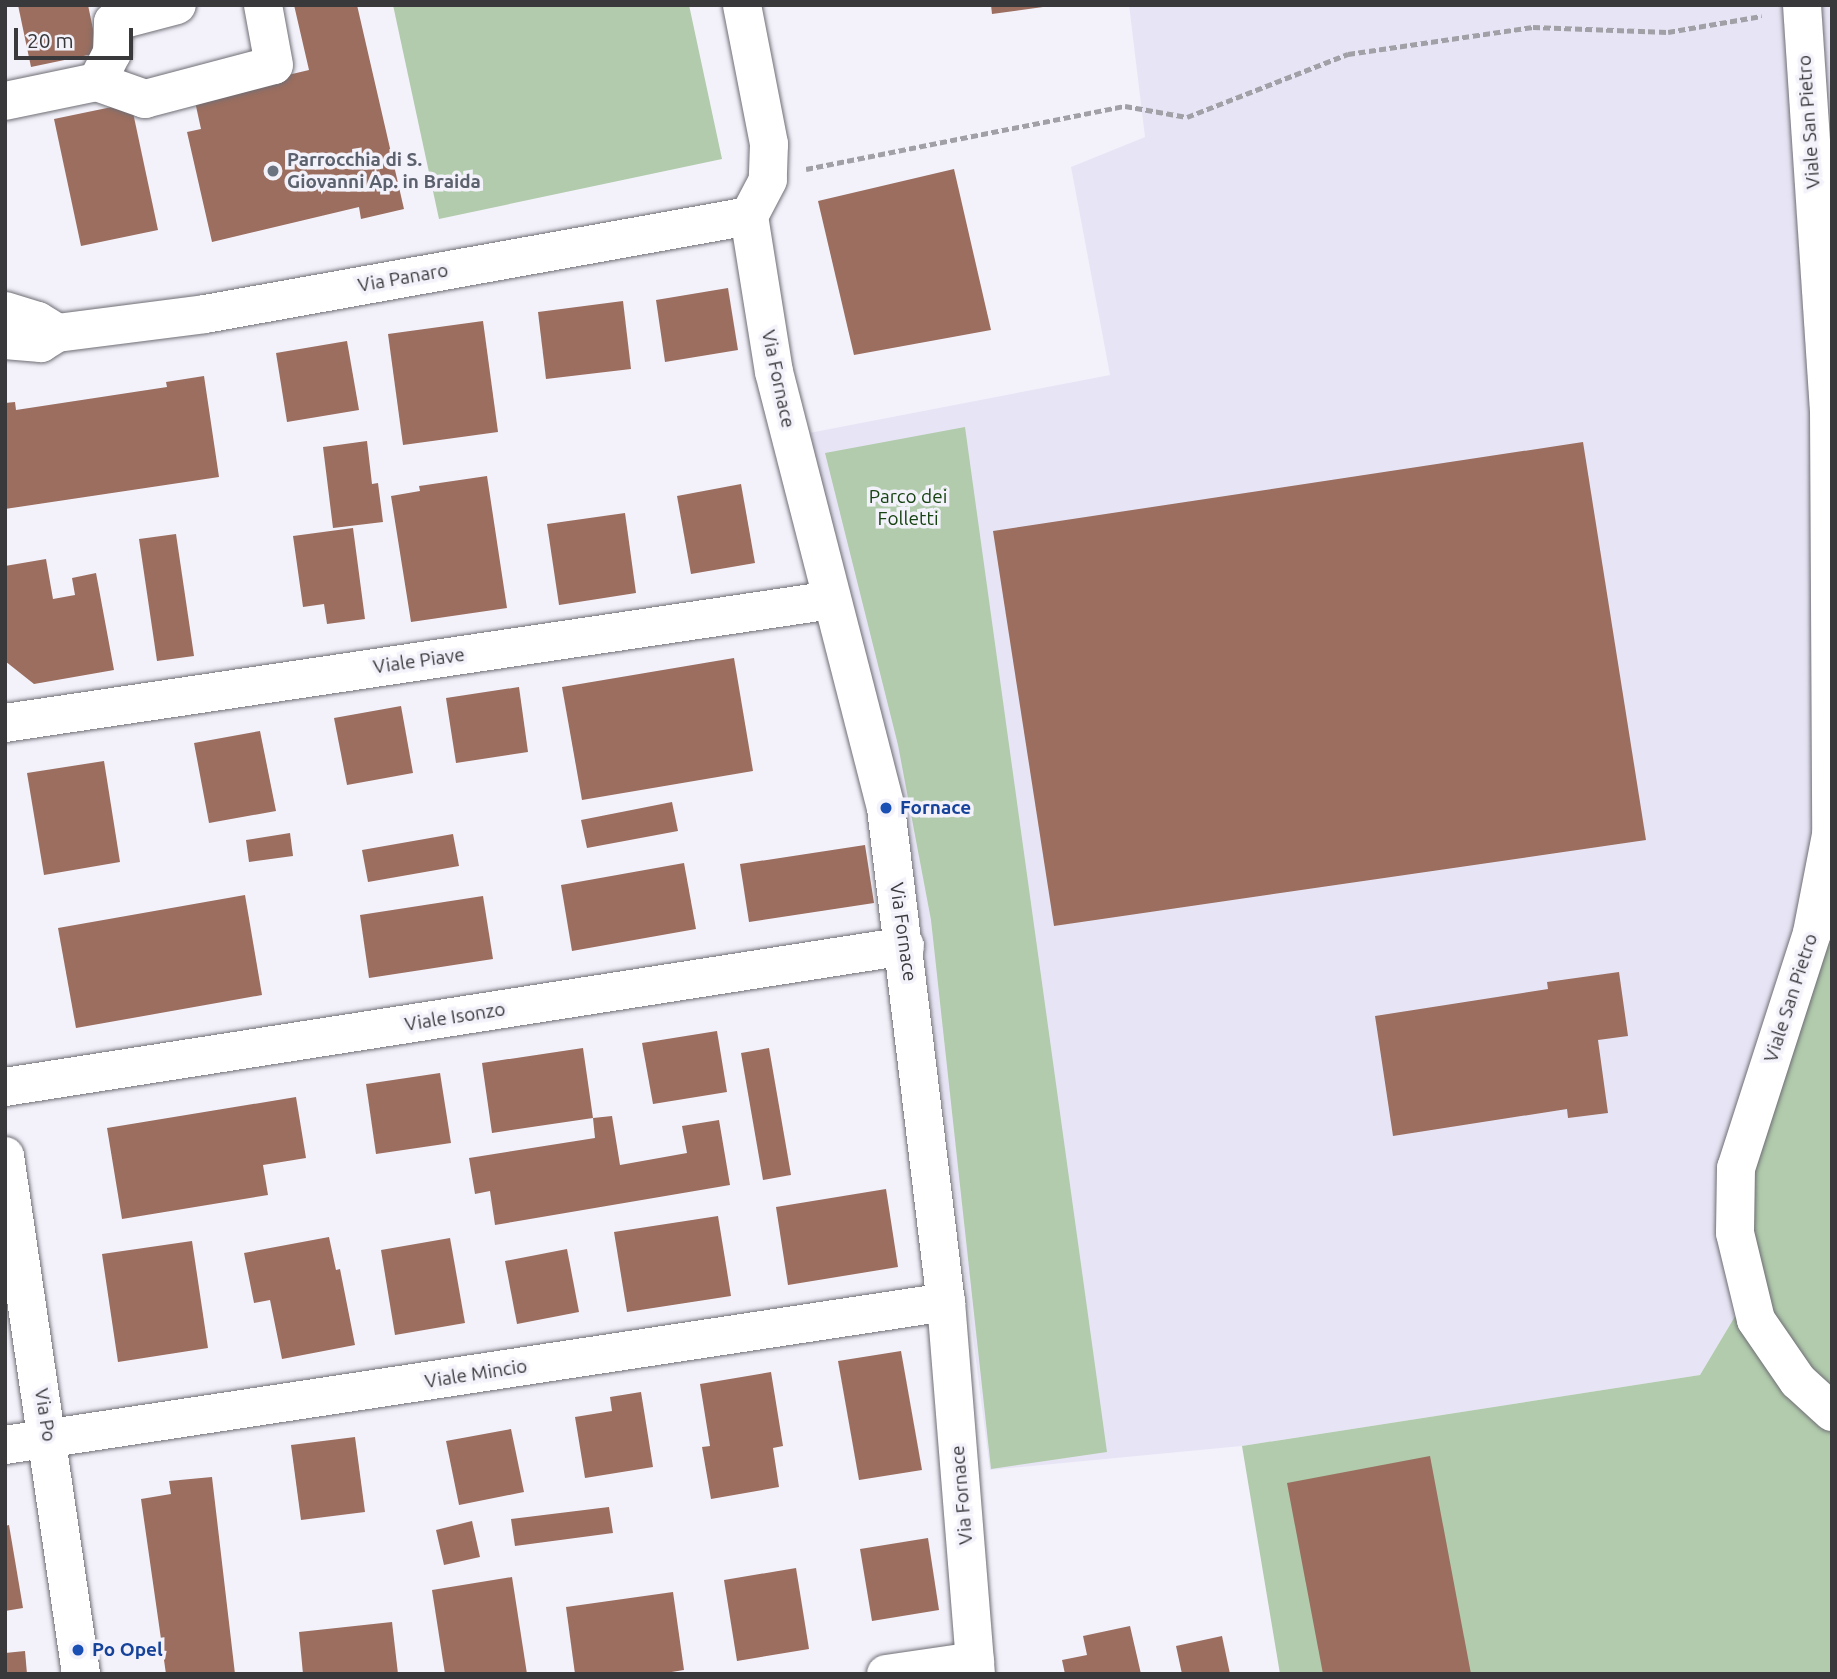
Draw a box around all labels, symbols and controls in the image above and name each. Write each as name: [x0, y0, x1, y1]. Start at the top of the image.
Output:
scale bar: [18, 14, 136, 58]
text: 20 m: [27, 28, 74, 52]
street label: Viale San Pietro: [1793, 54, 1825, 190]
place label: Parrocchia di S. Giovanni Ap. in Braida: [287, 149, 481, 193]
marker: Parrocchia di S. Giovanni Ap. in Braida: [265, 163, 281, 179]
street label: Via Panaro: [356, 259, 450, 297]
street label: Via Fornace: [756, 328, 800, 430]
park label: Parco dei Folletti: [869, 486, 947, 530]
street label: Viale Piave: [372, 643, 466, 679]
place label: Fornace: [900, 797, 971, 819]
marker: Fornace: [878, 800, 894, 816]
street label: Via Fornace: [885, 881, 921, 983]
street label: Viale San Pietro: [1759, 931, 1823, 1065]
street label: Viale Isonzo: [403, 998, 507, 1036]
street label: Viale Mincio: [423, 1355, 529, 1393]
street label: Via Po: [30, 1387, 60, 1443]
street label: Via Fornace: [946, 1444, 978, 1546]
place label: Po Opel: [92, 1639, 163, 1661]
marker: Po Opel: [70, 1642, 86, 1658]

